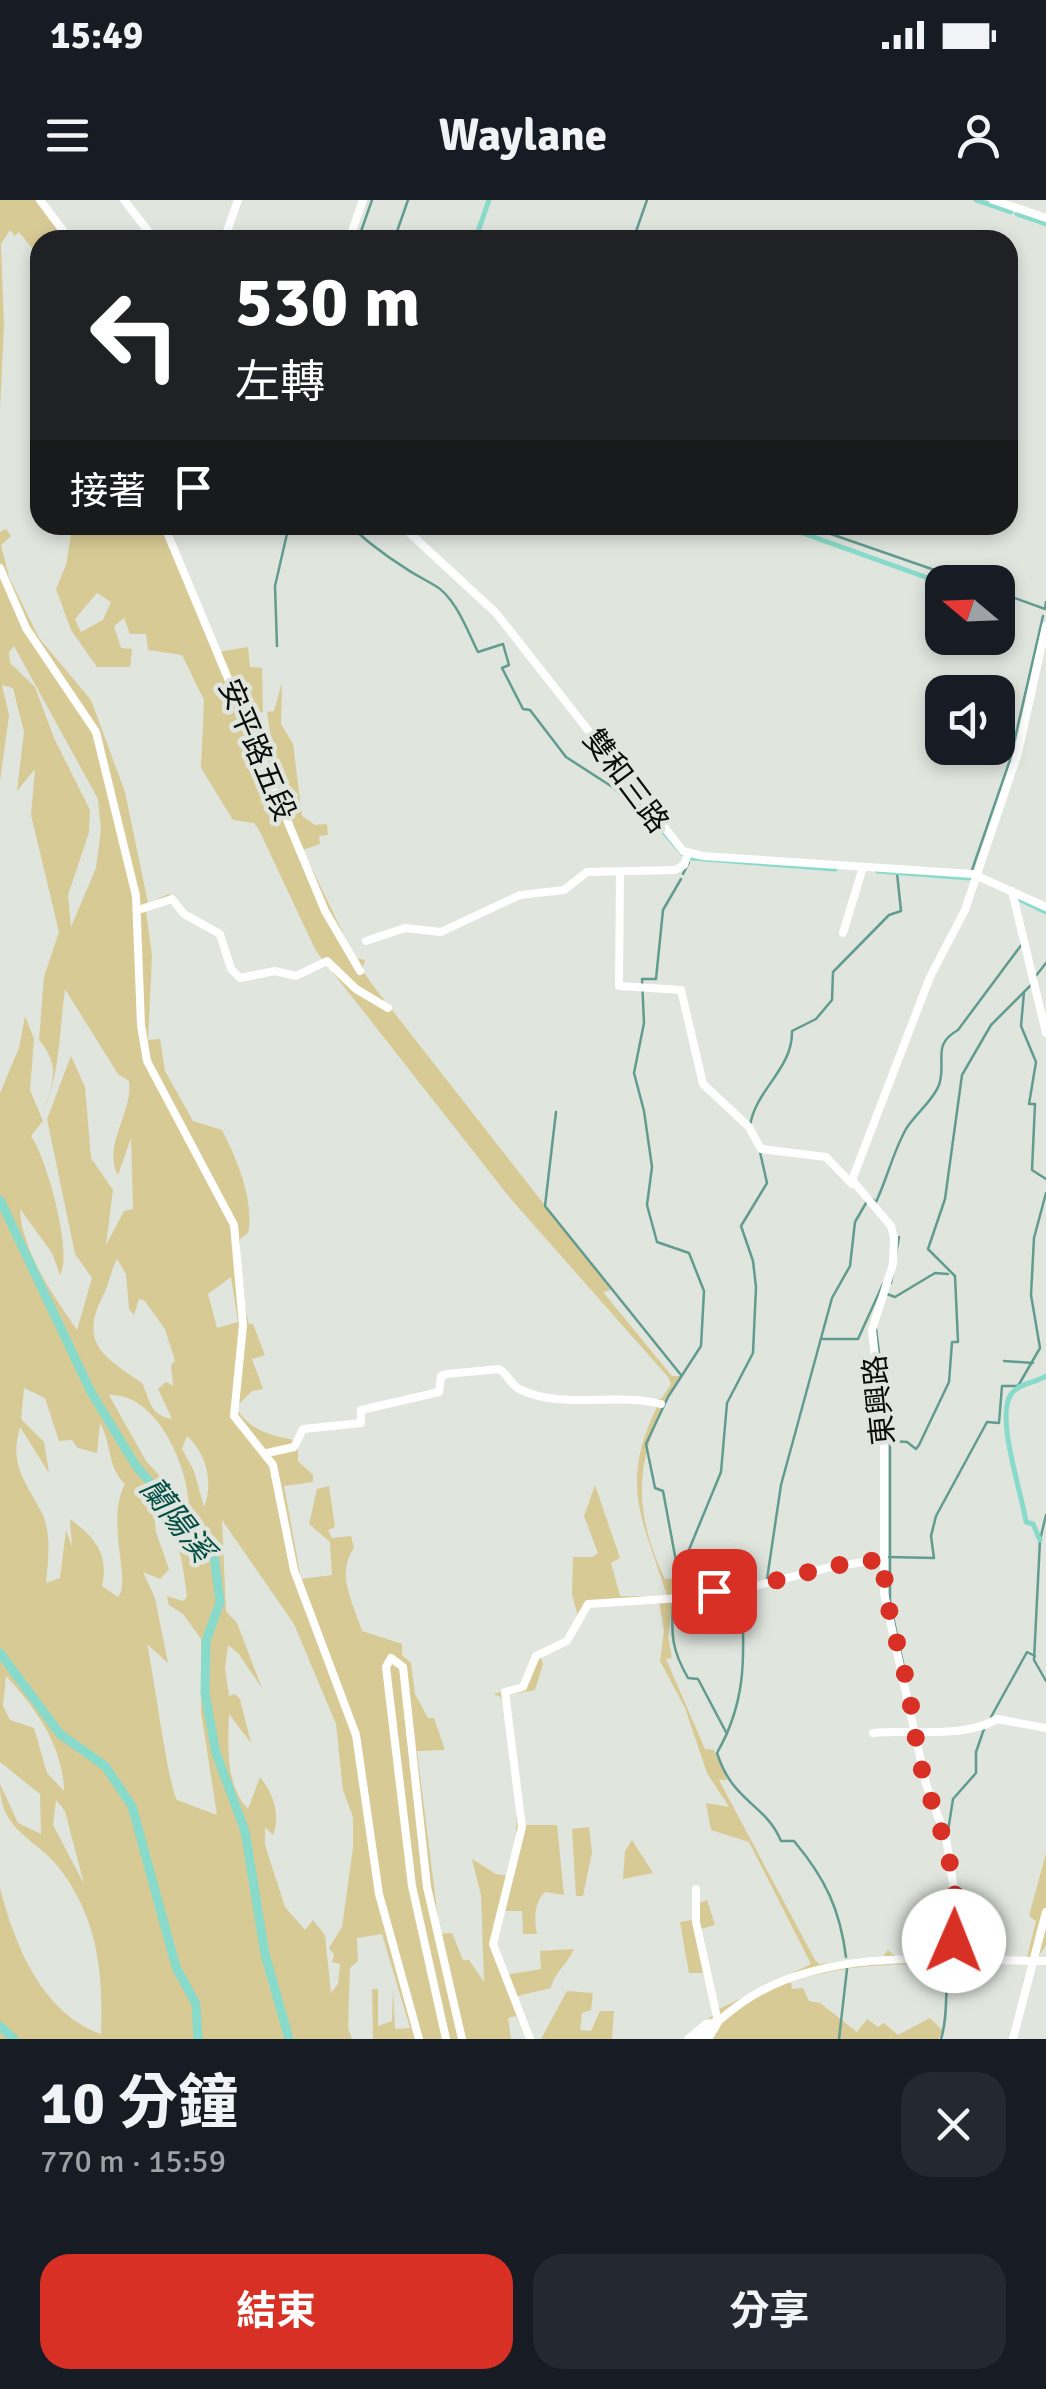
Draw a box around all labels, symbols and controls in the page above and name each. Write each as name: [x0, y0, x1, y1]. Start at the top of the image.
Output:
text: 15:49: [50, 12, 143, 59]
icon: menu: [40, 108, 95, 163]
text: Waylane: [439, 108, 607, 163]
icon: person: [951, 108, 1006, 163]
text: 530 m: [235, 259, 420, 345]
icon: left: [70, 270, 200, 400]
text: 左轉: [235, 355, 325, 410]
icon: arrive: [166, 460, 221, 515]
text: 接著: [70, 468, 146, 515]
north arrow: [925, 565, 1015, 655]
map controls: [925, 565, 1015, 765]
street label: 安平路五段: [210, 674, 303, 826]
button: sound: [925, 675, 1015, 765]
street label: 雙和三路: [575, 722, 676, 840]
street label: 東興路: [856, 1353, 903, 1447]
water label: 蘭陽溪: [132, 1469, 224, 1572]
pin: [672, 1549, 757, 1634]
icon: arrive: [687, 1564, 742, 1619]
position arrow: [902, 1889, 1006, 1993]
text: 10 分鐘: [40, 2067, 238, 2141]
button: close: [901, 2072, 1006, 2177]
text: 770 m · 15:59: [40, 2142, 226, 2181]
button: 結束: [40, 2254, 513, 2369]
button: 分享: [533, 2254, 1006, 2369]

